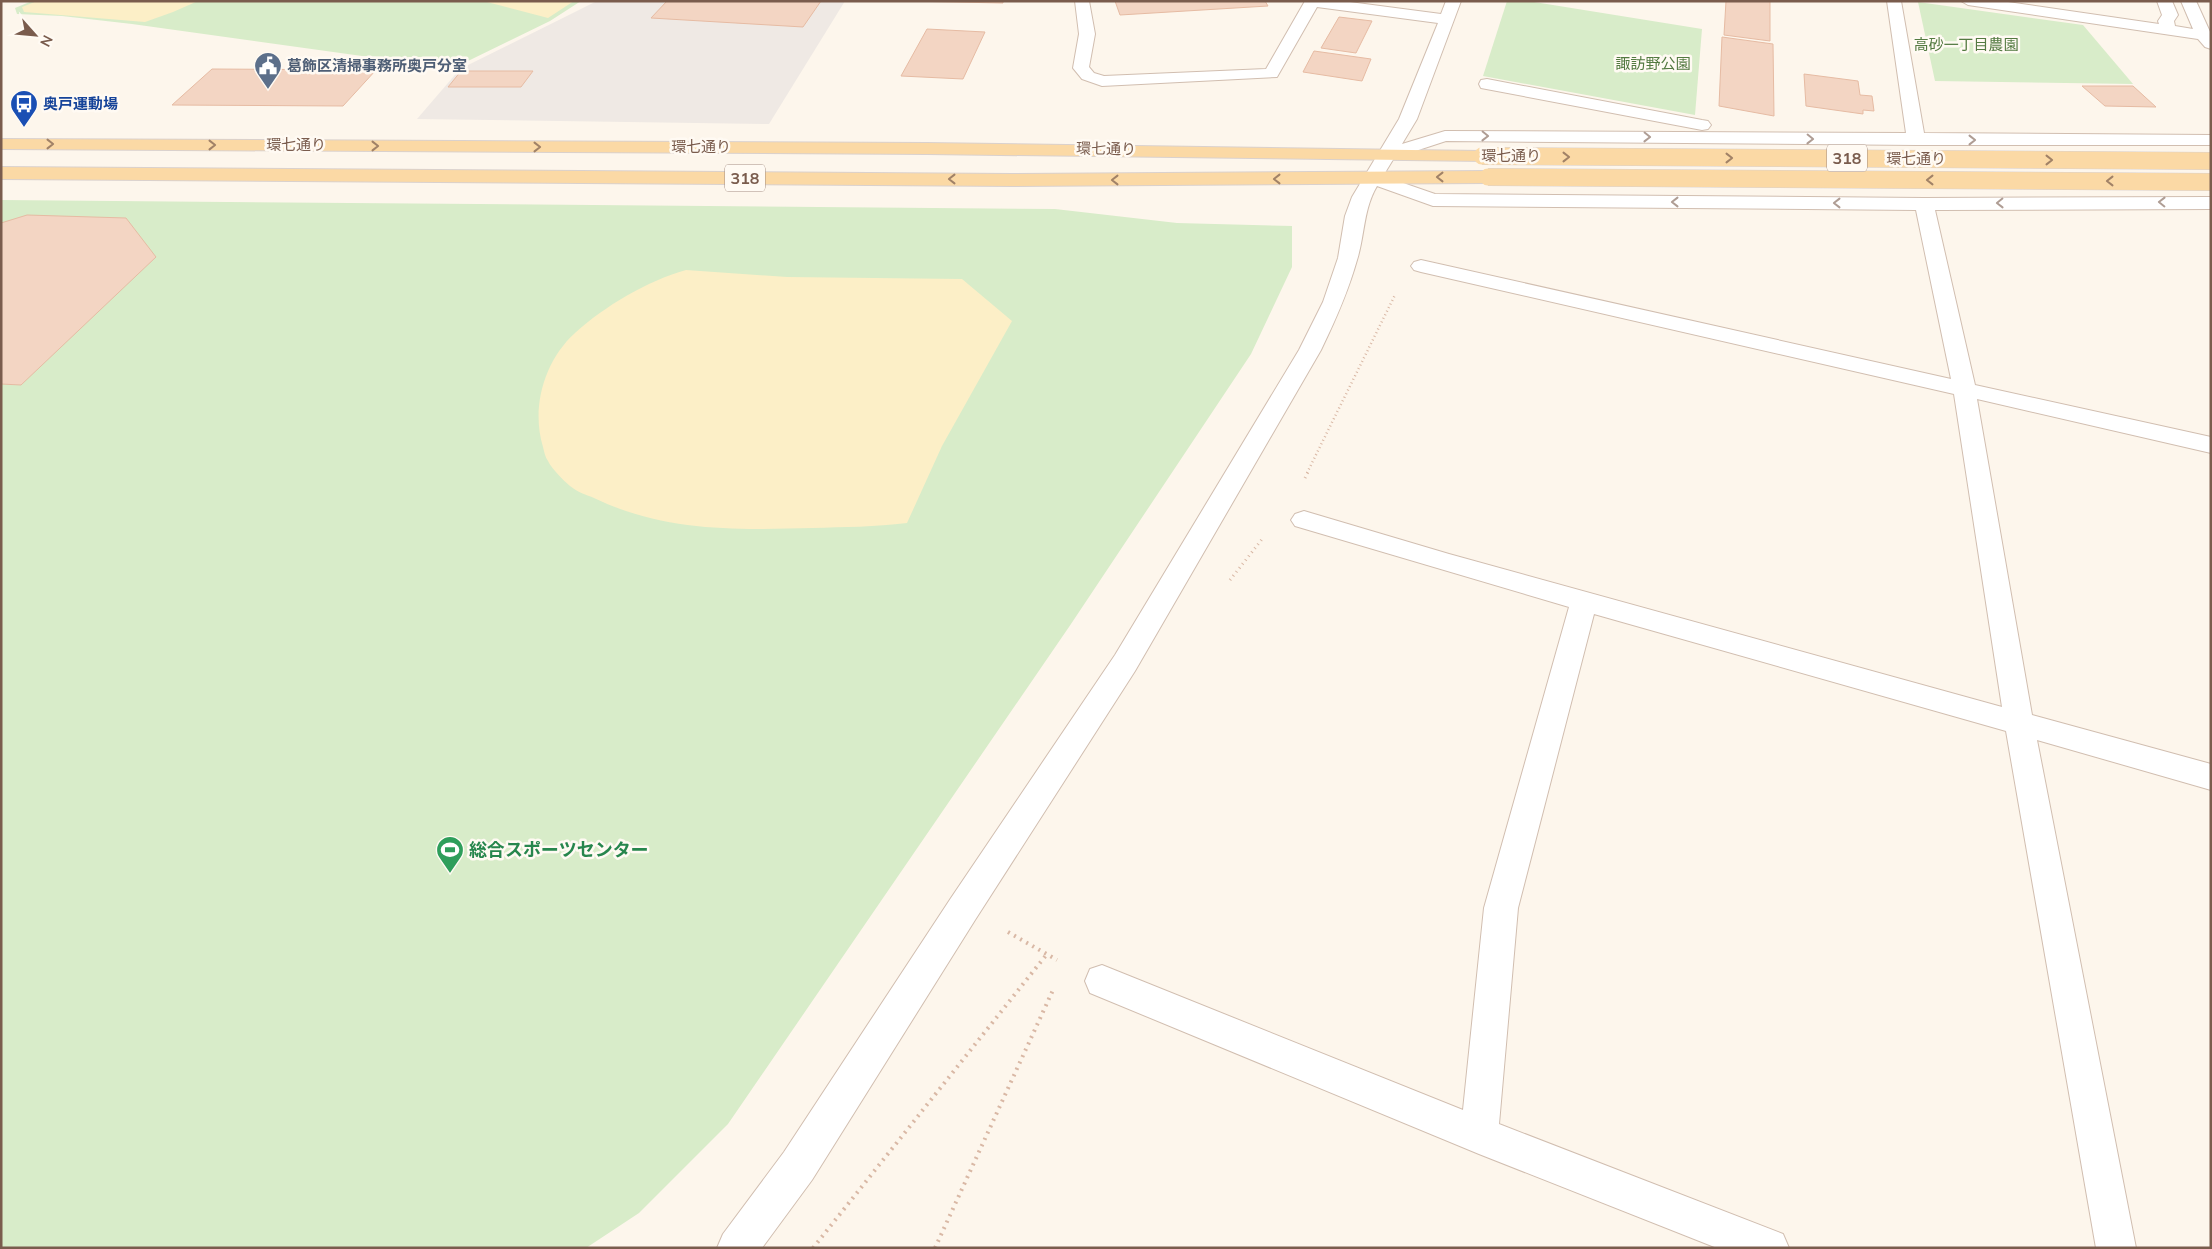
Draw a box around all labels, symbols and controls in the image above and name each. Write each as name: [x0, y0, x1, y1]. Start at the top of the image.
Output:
north arrow: [10, 10, 60, 60]
text: N: [36, 32, 57, 50]
park label: 高砂一丁目農園: [1913, 35, 2019, 54]
public building icon: 葛飾区清掃事務所奥戸分室: [253, 51, 283, 90]
park label: 諏訪野公園: [1615, 54, 1691, 73]
place label: 葛飾区清掃事務所奥戸分室: [287, 56, 467, 75]
bus stop icon: 奥戸運動場: [9, 89, 39, 128]
place label: 奥戸運動場: [43, 94, 118, 113]
one-way arrow: [1482, 131, 1489, 141]
one-way arrow: [1644, 132, 1652, 142]
one-way arrow: [1806, 134, 1814, 144]
street label: 環七通り: [266, 135, 326, 154]
one-way arrow: [1969, 135, 1977, 145]
street label: 環七通り: [671, 137, 731, 156]
street label: 環七通り: [1076, 138, 1136, 159]
one-way arrow: [46, 139, 54, 149]
one-way arrow: [209, 140, 217, 150]
one-way arrow: [372, 141, 379, 151]
one-way arrow: [534, 142, 542, 152]
road number: 318: [1827, 144, 1867, 172]
street label: 環七通り: [1481, 146, 1541, 165]
street label: 環七通り: [1886, 149, 1946, 168]
one-way arrow: [1562, 152, 1570, 162]
one-way arrow: [1725, 153, 1733, 163]
one-way arrow: [2045, 155, 2053, 165]
road number: 318: [725, 164, 765, 192]
one-way arrow: [1435, 172, 1443, 182]
one-way arrow: [948, 174, 956, 184]
one-way arrow: [1273, 174, 1280, 184]
one-way arrow: [1110, 175, 1118, 185]
one-way arrow: [1925, 175, 1933, 185]
one-way arrow: [2105, 176, 2113, 186]
one-way arrow: [1670, 197, 1678, 207]
one-way arrow: [2158, 197, 2166, 208]
one-way arrow: [1833, 198, 1840, 208]
one-way arrow: [1995, 198, 2003, 208]
sports icon: 総合スポーツセンター: [435, 835, 465, 874]
place label: 総合スポーツセンター: [469, 838, 649, 861]

